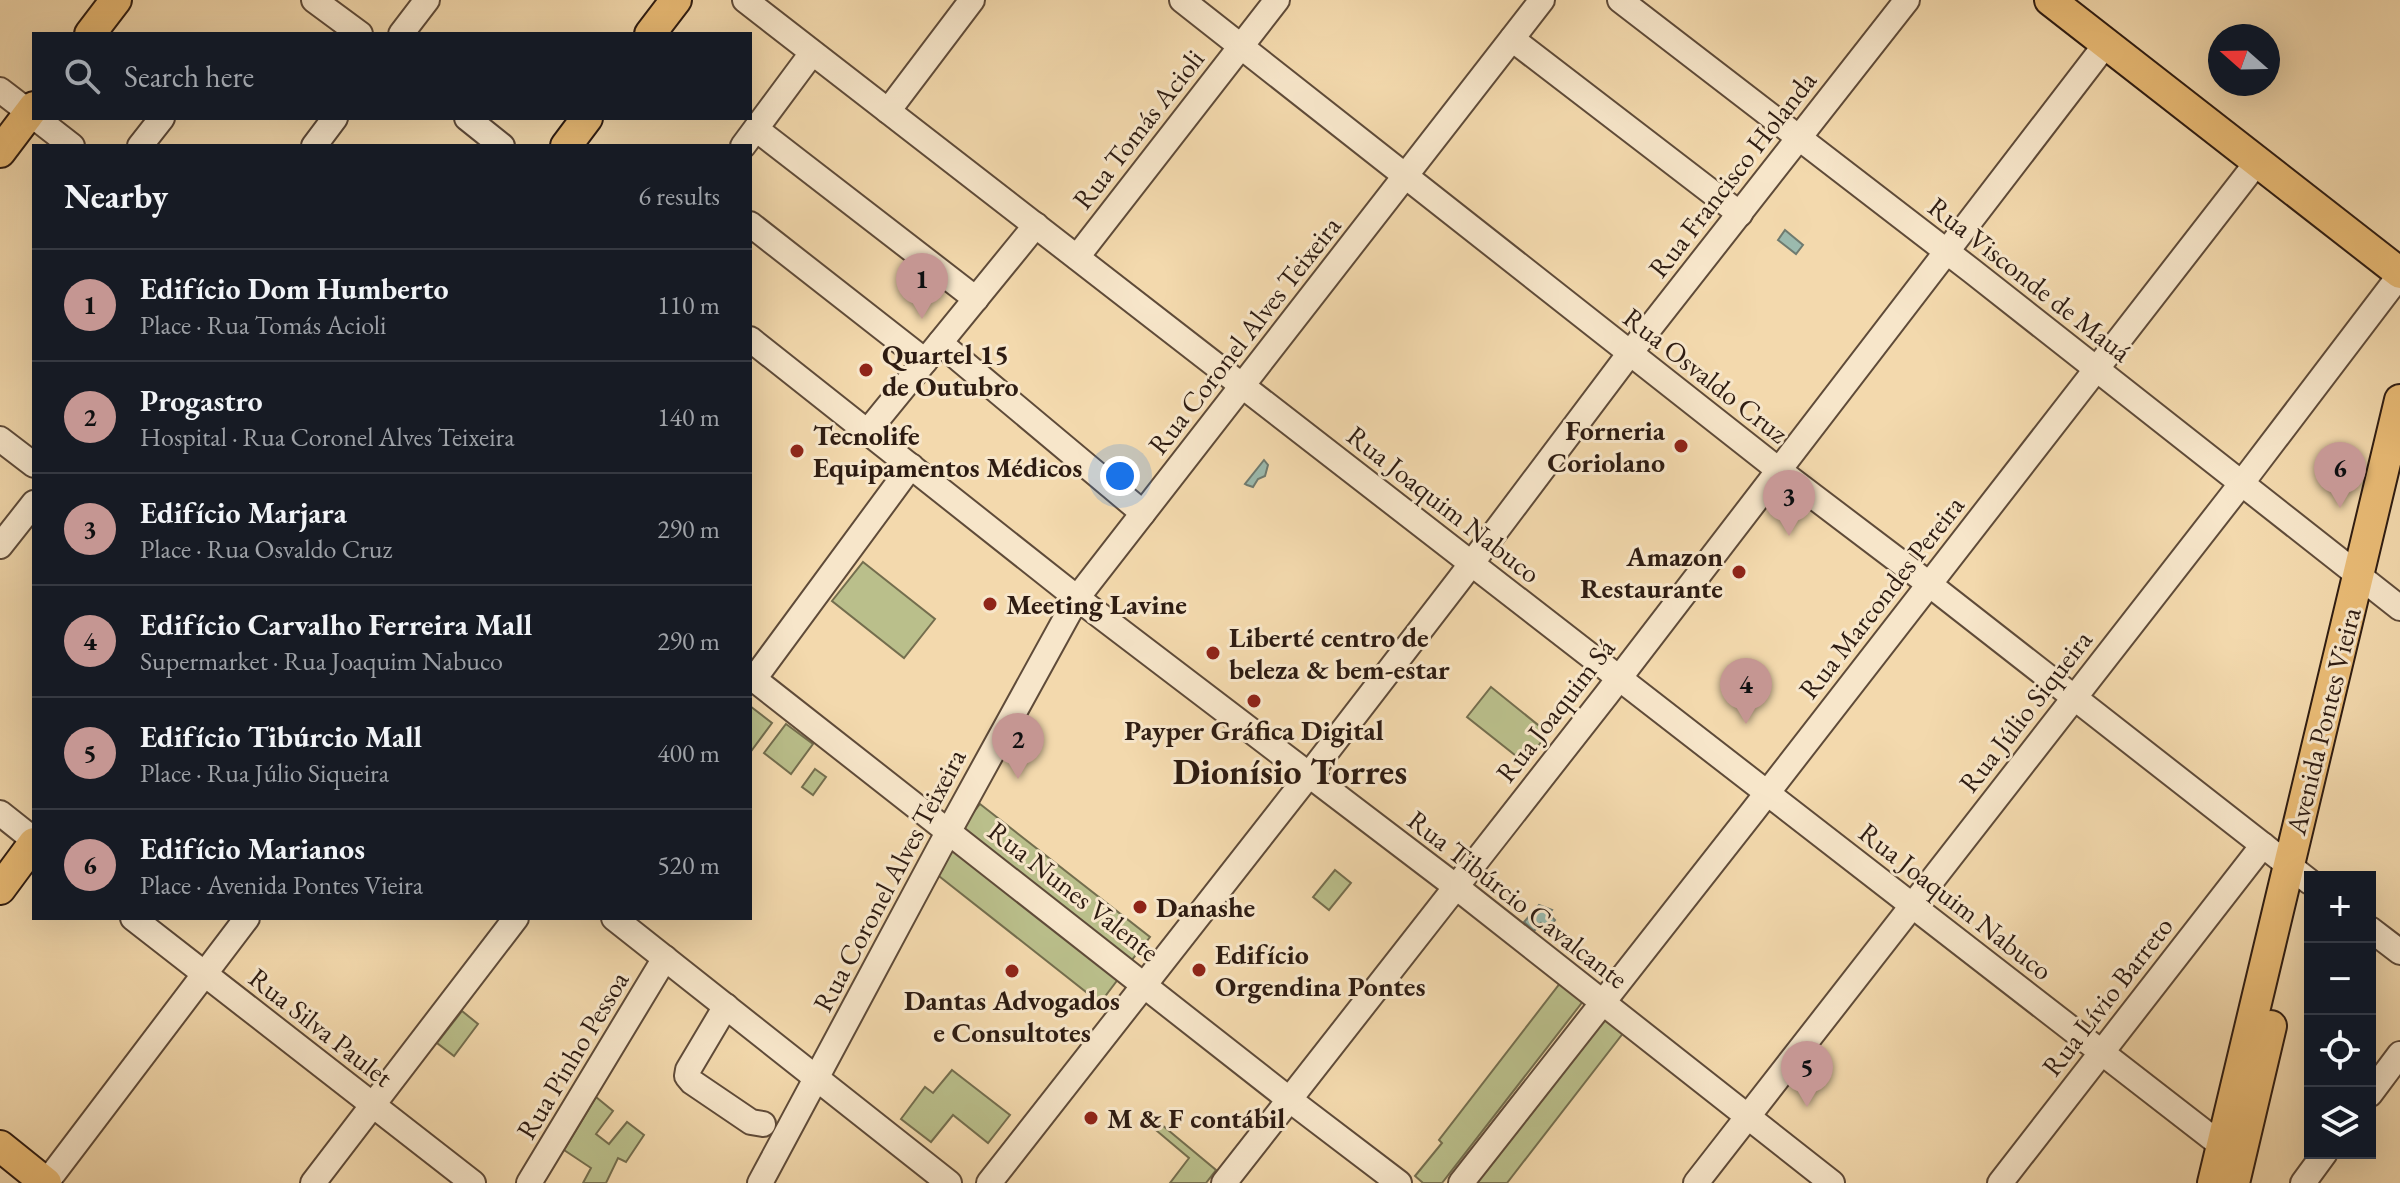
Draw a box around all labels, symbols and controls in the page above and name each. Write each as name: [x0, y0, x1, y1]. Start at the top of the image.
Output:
north arrow: [2208, 24, 2280, 96]
search box: [32, 32, 752, 120]
street label: Rua Tomás Acioli: [1064, 42, 1212, 216]
icon: search: [60, 54, 104, 98]
text: Search here: [124, 57, 254, 96]
street label: Rua Francisco Holanda: [1640, 63, 1825, 285]
text: Nearby: [64, 174, 168, 218]
text: 6 results: [639, 179, 720, 213]
street label: Rua Visconde de Mauá: [1921, 188, 2140, 370]
street label: Rua Coronel Alves Teixeira: [1140, 208, 1349, 462]
pin: 1: [896, 253, 948, 319]
text: Edifício Dom Humberto: [140, 269, 449, 308]
text: 1: [83, 288, 97, 322]
text: 110 m: [657, 288, 720, 322]
street label: Rua Osvaldo Cruz: [1616, 299, 1796, 451]
text: Place · Rua Tomás Acioli: [140, 308, 386, 342]
place label: Quartel 15 de Outubro: [882, 336, 1018, 404]
marker: Quartel 15 de Outubro: [857, 361, 875, 379]
text: Progastro: [140, 381, 263, 420]
text: 2: [83, 400, 97, 434]
text: 140 m: [657, 400, 720, 434]
place label: Forneria Coriolano: [1547, 412, 1666, 480]
place label: Tecnolife Equipamentos Médicos: [813, 417, 1082, 485]
street label: Rua Joaquim Nabuco: [1340, 417, 1548, 591]
text: Hospital · Rua Coronel Alves Teixeira: [140, 420, 515, 454]
marker: Forneria Coriolano: [1672, 437, 1690, 455]
marker: Tecnolife Equipamentos Médicos: [788, 442, 806, 460]
pin: 6: [2314, 442, 2366, 508]
your location: [1100, 456, 1140, 496]
pin: 3: [1763, 470, 1815, 536]
street label: Rua Marcondes Pereira: [1790, 487, 1972, 706]
text: Edifício Marjara: [140, 493, 347, 532]
text: 3: [83, 512, 97, 546]
text: 290 m: [657, 512, 720, 546]
text: Place · Rua Osvaldo Cruz: [140, 532, 392, 566]
place label: Amazon Restaurante: [1580, 538, 1723, 606]
marker: Amazon Restaurante: [1730, 563, 1748, 581]
place label: Meeting Lavine: [1006, 586, 1187, 622]
marker: Meeting Lavine: [981, 595, 999, 613]
street label: Avenida Pontes Vieira: [2277, 603, 2369, 839]
text: Edifício Carvalho Ferreira Mall: [140, 605, 532, 644]
place label: Liberté centro de beleza & bem-estar: [1229, 619, 1450, 687]
street label: Rua Júlio Siqueira: [1950, 622, 2100, 799]
text: 4: [83, 624, 97, 658]
text: 290 m: [657, 624, 720, 658]
street label: Rua Joaquim Sá: [1487, 630, 1623, 789]
text: Supermarket · Rua Joaquim Nabuco: [140, 644, 503, 678]
marker: Liberté centro de beleza & bem-estar: [1204, 644, 1222, 662]
pin: 4: [1720, 658, 1772, 724]
marker: Payper Gráfica Digital: [1245, 692, 1263, 710]
place label: Payper Gráfica Digital: [1124, 712, 1384, 748]
pin: 2: [992, 713, 1044, 779]
text: Edifício Tibúrcio Mall: [140, 717, 422, 756]
text: 5: [83, 736, 97, 770]
text: 400 m: [657, 736, 720, 770]
street label: Rua Coronel Alves Teixeira: [804, 741, 974, 1018]
district label: Dionísio Torres: [1173, 748, 1407, 795]
text: Place · Rua Júlio Siqueira: [140, 756, 389, 790]
street label: Rua Tibúrcio Cavalcante: [1400, 802, 1636, 996]
street label: Rua Nunes Valente: [981, 813, 1167, 969]
street label: Rua Joaquim Nabuco: [1852, 814, 2060, 988]
text: Edifício Marianos: [140, 829, 365, 868]
text: 6: [83, 848, 97, 882]
text: 520 m: [657, 848, 720, 882]
text: Place · Avenida Pontes Vieira: [140, 868, 423, 902]
map controls: [2304, 871, 2376, 1159]
button: +: [2304, 871, 2376, 943]
place label: Danashe: [1156, 889, 1255, 925]
marker: Danashe: [1131, 898, 1149, 916]
street label: Rua Lívio Barreto: [2033, 909, 2181, 1083]
place label: Edifício Orgendina Pontes: [1215, 936, 1426, 1004]
button: −: [2304, 943, 2376, 1015]
street label: Rua Silva Paulet: [242, 960, 400, 1095]
marker: Edifício Orgendina Pontes: [1190, 961, 1208, 979]
marker: Dantas Advogados e Consultotes: [1003, 962, 1021, 980]
street label: Rua Pinho Pessoa: [508, 964, 637, 1146]
place label: Dantas Advogados e Consultotes: [904, 982, 1120, 1050]
button: locate: [2304, 1015, 2376, 1087]
pin: 5: [1781, 1041, 1833, 1107]
button: layers: [2304, 1087, 2376, 1159]
place label: M & F contábil: [1107, 1100, 1285, 1136]
marker: M & F contábil: [1082, 1109, 1100, 1127]

